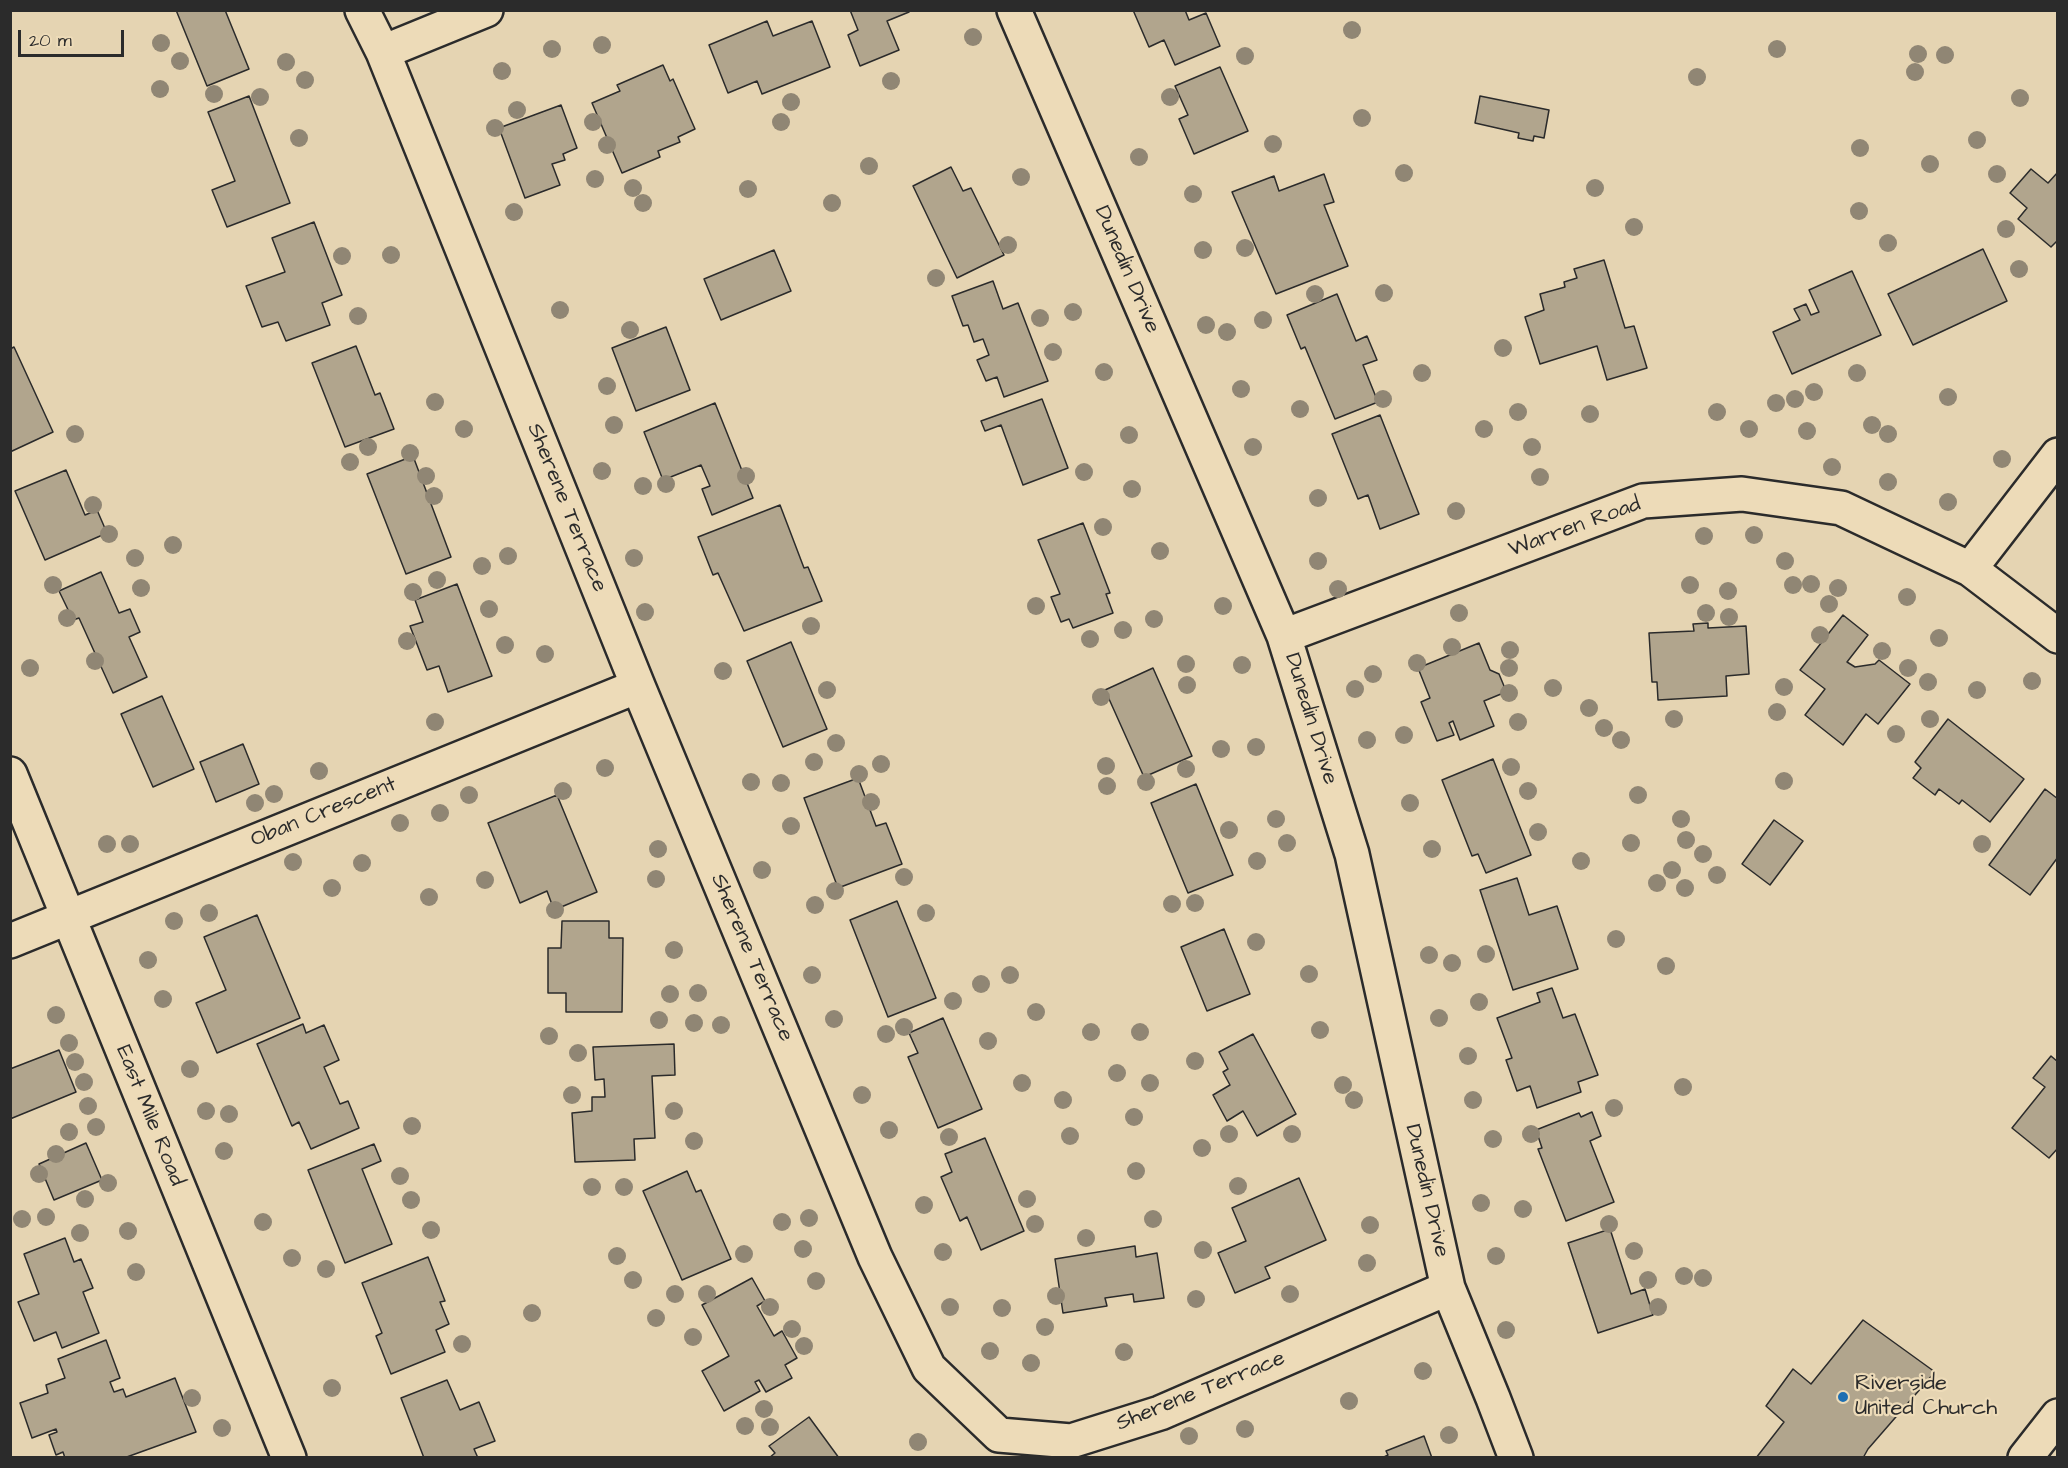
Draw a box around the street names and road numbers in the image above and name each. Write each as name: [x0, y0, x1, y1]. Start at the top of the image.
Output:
street label: Dunedin Drive: [1087, 202, 1165, 338]
street label: Sherene Terrace: [520, 420, 612, 596]
street label: Warren Road: [1505, 492, 1645, 564]
street label: Dunedin Drive: [1278, 650, 1342, 788]
street label: Oban Crescent: [247, 772, 401, 854]
street label: Sherene Terrace: [704, 870, 798, 1046]
street label: East Mile Road: [109, 1042, 189, 1190]
street label: Dunedin Drive: [1398, 1122, 1454, 1260]
street label: Sherene Terrace: [1113, 1346, 1289, 1438]

